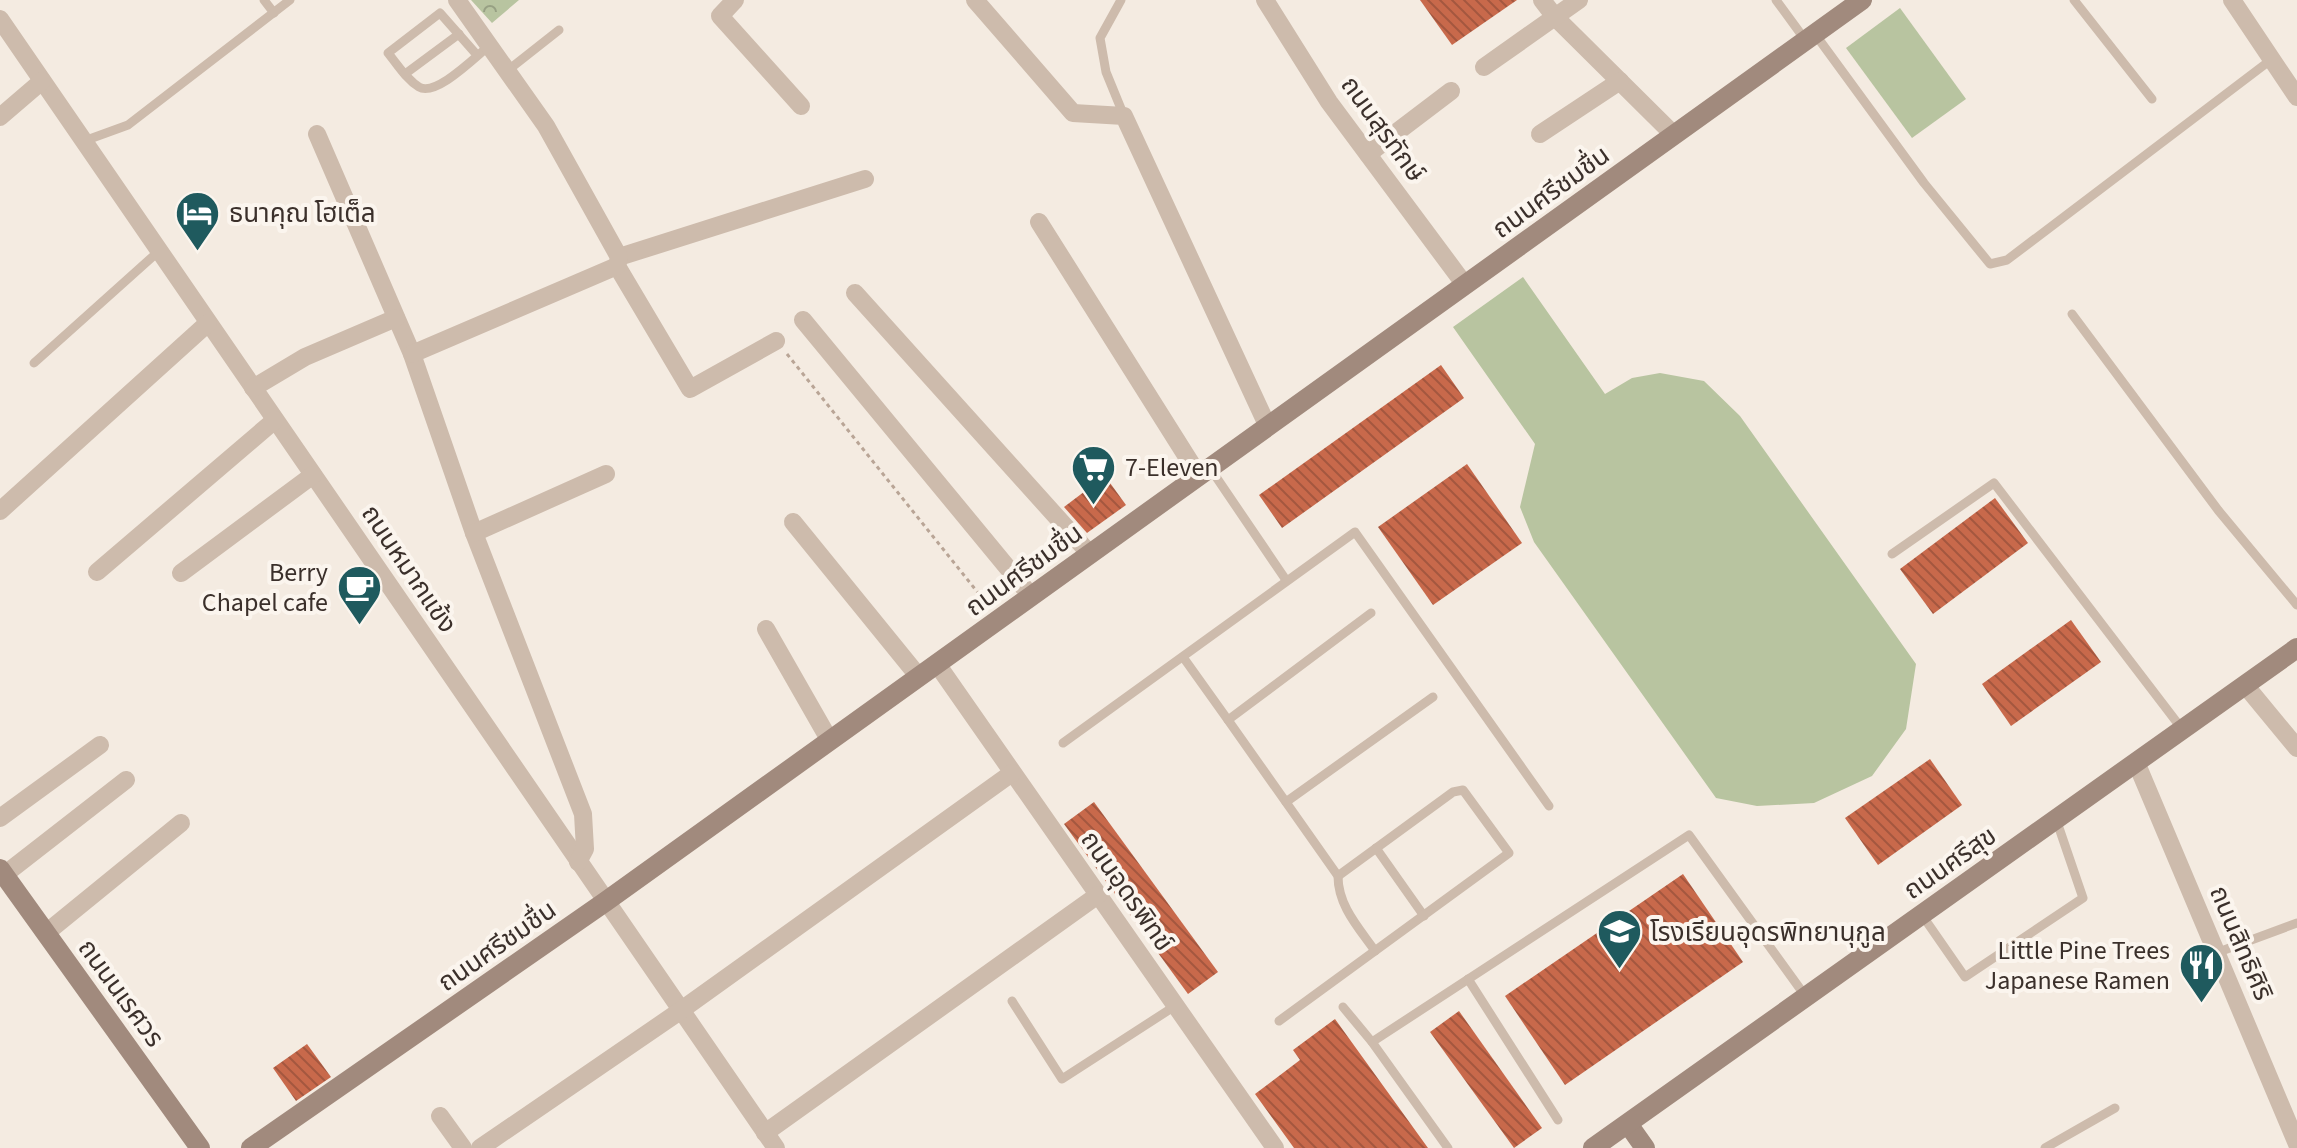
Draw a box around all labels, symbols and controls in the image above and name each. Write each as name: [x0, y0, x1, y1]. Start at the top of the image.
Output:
street label: ถนนสุรทักษ์: [1332, 68, 1434, 190]
street label: ถนนศรีชมชื่น: [1485, 137, 1617, 247]
hotel icon: ธนาคุณ โฮเต็ล: [174, 189, 222, 252]
place label: ธนาคุณ โฮเต็ล: [229, 195, 376, 232]
supermarket icon: 7-Eleven: [1070, 443, 1118, 506]
place label: 7-Eleven: [1125, 449, 1219, 486]
street label: ถนนหมากแข้ง: [352, 497, 466, 641]
street label: ถนนศรีชมชื่น: [958, 515, 1090, 625]
place label: Berry Chapel cafe: [202, 554, 328, 621]
cafe icon: Berry Chapel cafe: [335, 563, 383, 626]
street label: ถนนศรีสุข: [1896, 818, 2004, 908]
street label: ถนนอุดรพิทข์: [1072, 823, 1182, 959]
street label: ถนนสิทธิศิริ: [2200, 880, 2282, 1006]
street label: ถนนศรีชมชื่น: [430, 892, 564, 1000]
school or university icon: โรงเรียนอุดรพิทยานุกูล: [1595, 908, 1643, 971]
place label: โรงเรียนอุดรพิทยานุกูล: [1650, 914, 1886, 951]
street label: ถนนนเรศวร: [69, 931, 173, 1055]
place label: Little Pine Trees Japanese Ramen: [1985, 932, 2170, 999]
restaurant icon: Little Pine Trees Japanese Ramen: [2177, 941, 2225, 1004]

